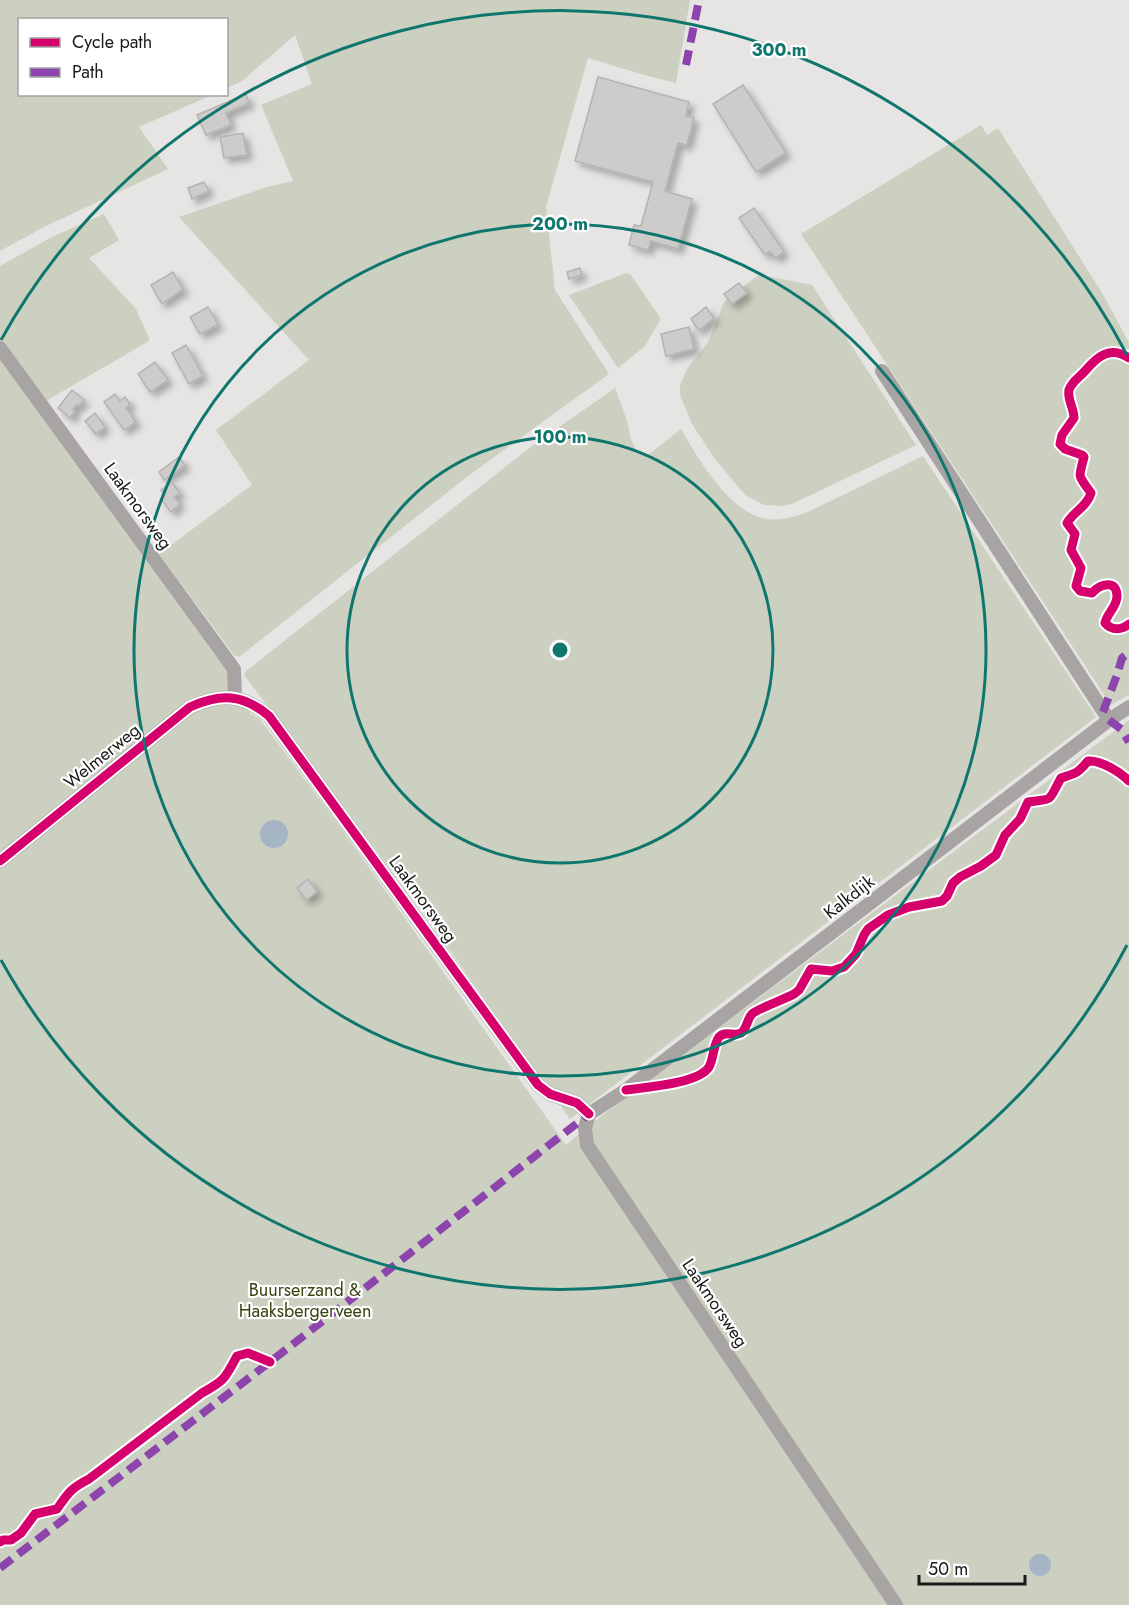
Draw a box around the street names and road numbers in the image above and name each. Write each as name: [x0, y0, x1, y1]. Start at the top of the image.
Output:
street label: Laakmorsweg: [97, 457, 179, 555]
street label: Welmerweg: [58, 717, 146, 795]
street label: Laakmorsweg: [382, 850, 464, 948]
street label: Kalkdijk: [818, 869, 880, 925]
street label: Laakmorsweg: [676, 1253, 754, 1353]

